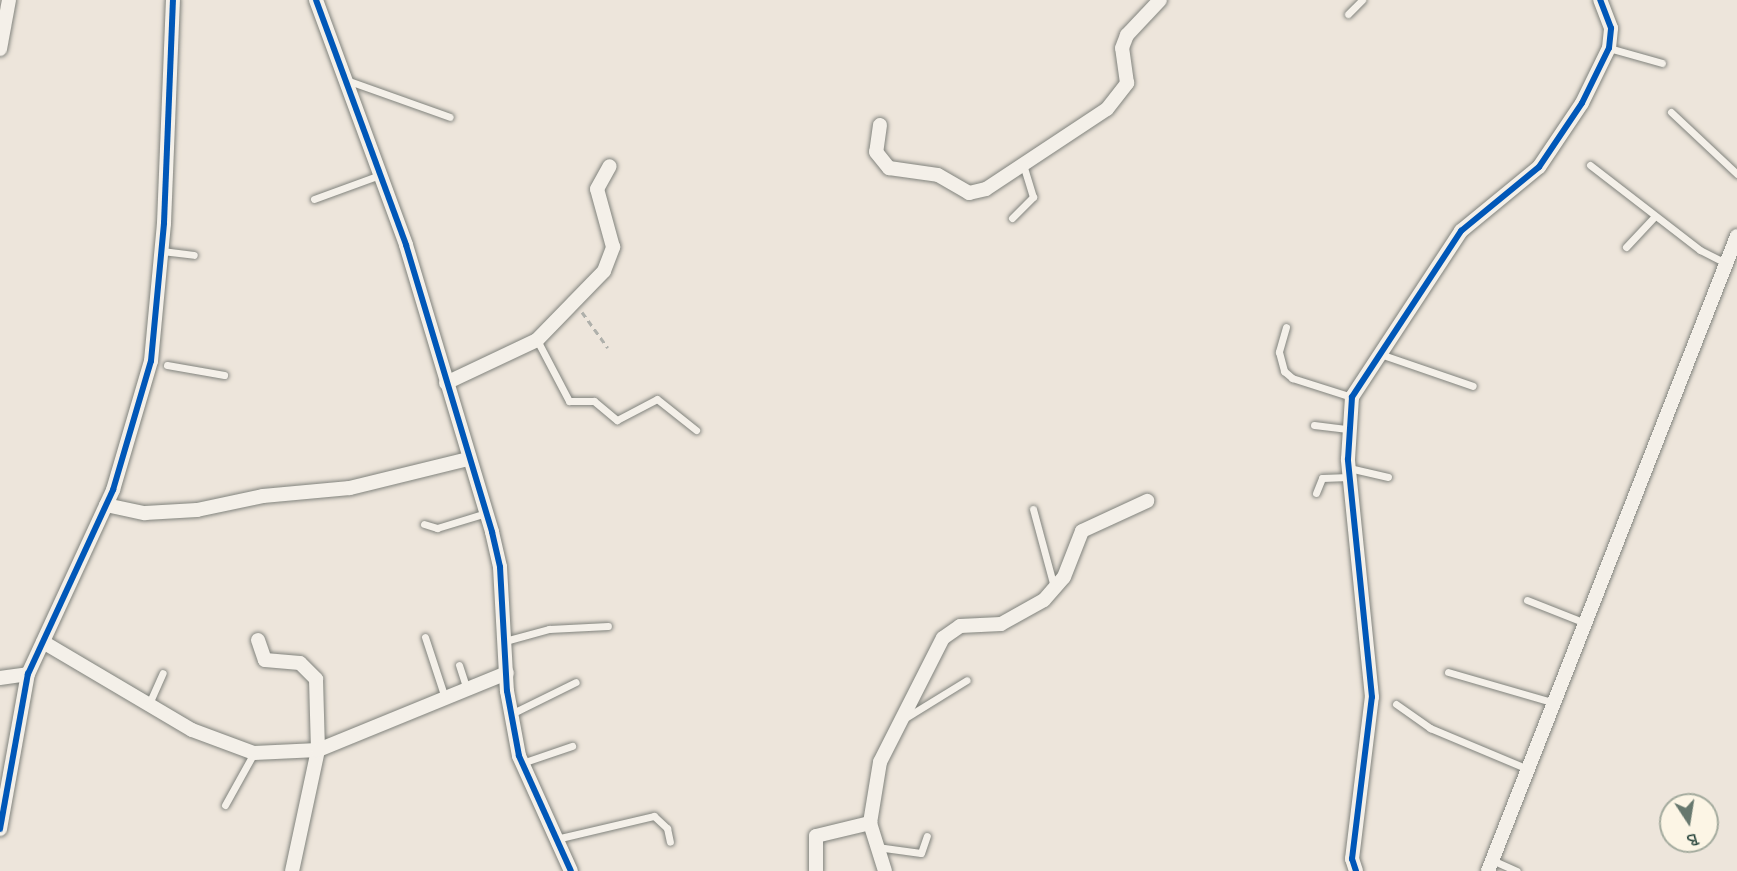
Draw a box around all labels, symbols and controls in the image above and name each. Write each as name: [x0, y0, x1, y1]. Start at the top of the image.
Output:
north arrow: [1659, 793, 1719, 853]
text: B: [1685, 826, 1700, 852]

